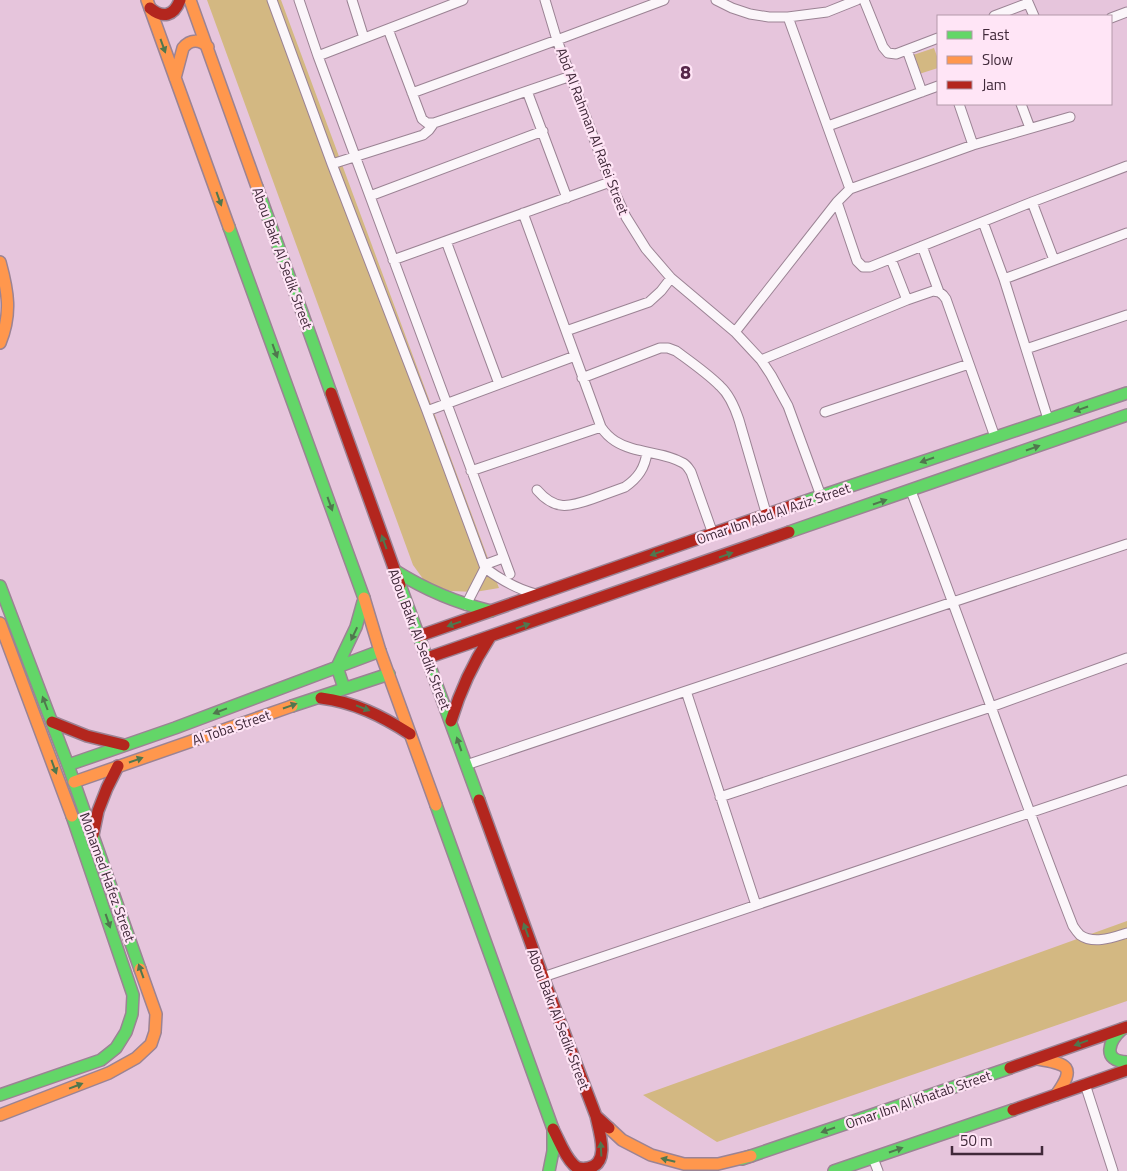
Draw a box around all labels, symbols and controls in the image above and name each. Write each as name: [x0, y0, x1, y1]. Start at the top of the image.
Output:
legend: [937, 15, 1112, 105]
text: Fast: [982, 23, 1010, 46]
one-way arrow: [159, 39, 167, 54]
street label: Abd Al Rahman Al Rafei Street: [551, 44, 635, 218]
text: Slow: [982, 48, 1013, 71]
district label: 8: [680, 57, 692, 86]
text: Jam: [982, 73, 1006, 96]
street label: Abou Bakr Al Sedik Street: [248, 184, 318, 332]
one-way arrow: [216, 191, 223, 206]
one-way arrow: [271, 344, 279, 359]
one-way arrow: [1073, 405, 1088, 413]
one-way arrow: [1026, 444, 1041, 452]
one-way arrow: [919, 457, 934, 465]
street label: Omar Ibn Abd Al Aziz Street: [693, 477, 853, 549]
one-way arrow: [326, 497, 334, 512]
one-way arrow: [872, 497, 887, 505]
one-way arrow: [380, 535, 387, 550]
one-way arrow: [650, 550, 665, 557]
one-way arrow: [719, 551, 734, 559]
street label: Abou Bakr Al Sedik Street: [383, 565, 457, 713]
one-way arrow: [447, 621, 462, 629]
one-way arrow: [516, 621, 531, 629]
one-way arrow: [349, 627, 357, 641]
one-way arrow: [40, 696, 48, 710]
one-way arrow: [283, 702, 298, 710]
street label: Al Toba Street: [189, 704, 273, 750]
one-way arrow: [356, 704, 371, 712]
one-way arrow: [212, 707, 227, 715]
one-way arrow: [455, 736, 463, 751]
one-way arrow: [129, 756, 144, 763]
one-way arrow: [51, 760, 58, 775]
street label: Mohamed Hafez Street: [75, 809, 141, 945]
one-way arrow: [105, 913, 112, 928]
one-way arrow: [522, 922, 529, 937]
street label: Abou Bakr Al Sedik Street: [522, 945, 596, 1093]
one-way arrow: [137, 963, 145, 978]
one-way arrow: [1073, 1039, 1088, 1047]
street label: Omar Ibn Al Khatab Street: [842, 1064, 994, 1134]
one-way arrow: [69, 1082, 84, 1089]
scale bar: [952, 1124, 1042, 1156]
one-way arrow: [820, 1126, 835, 1134]
text: 50 m: [960, 1129, 993, 1152]
one-way arrow: [597, 1140, 605, 1156]
one-way arrow: [889, 1145, 904, 1153]
one-way arrow: [661, 1156, 676, 1164]

